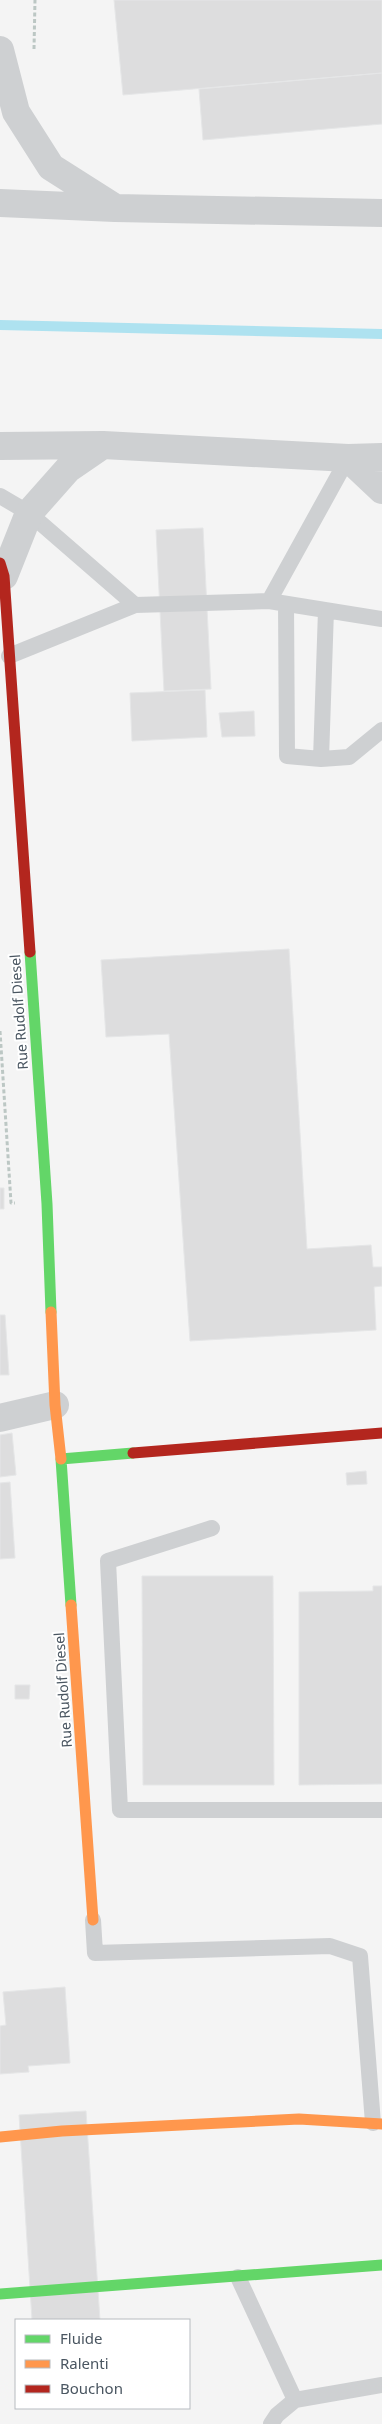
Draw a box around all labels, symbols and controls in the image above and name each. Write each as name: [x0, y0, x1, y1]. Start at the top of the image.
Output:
street label: Rue Rudolf Diesel: [5, 954, 32, 1070]
street label: Rue Rudolf Diesel: [49, 1632, 76, 1748]
legend: [15, 2319, 190, 2409]
text: Fluide: [60, 2328, 102, 2348]
text: Ralenti: [60, 2353, 109, 2373]
text: Bouchon: [60, 2378, 123, 2398]

